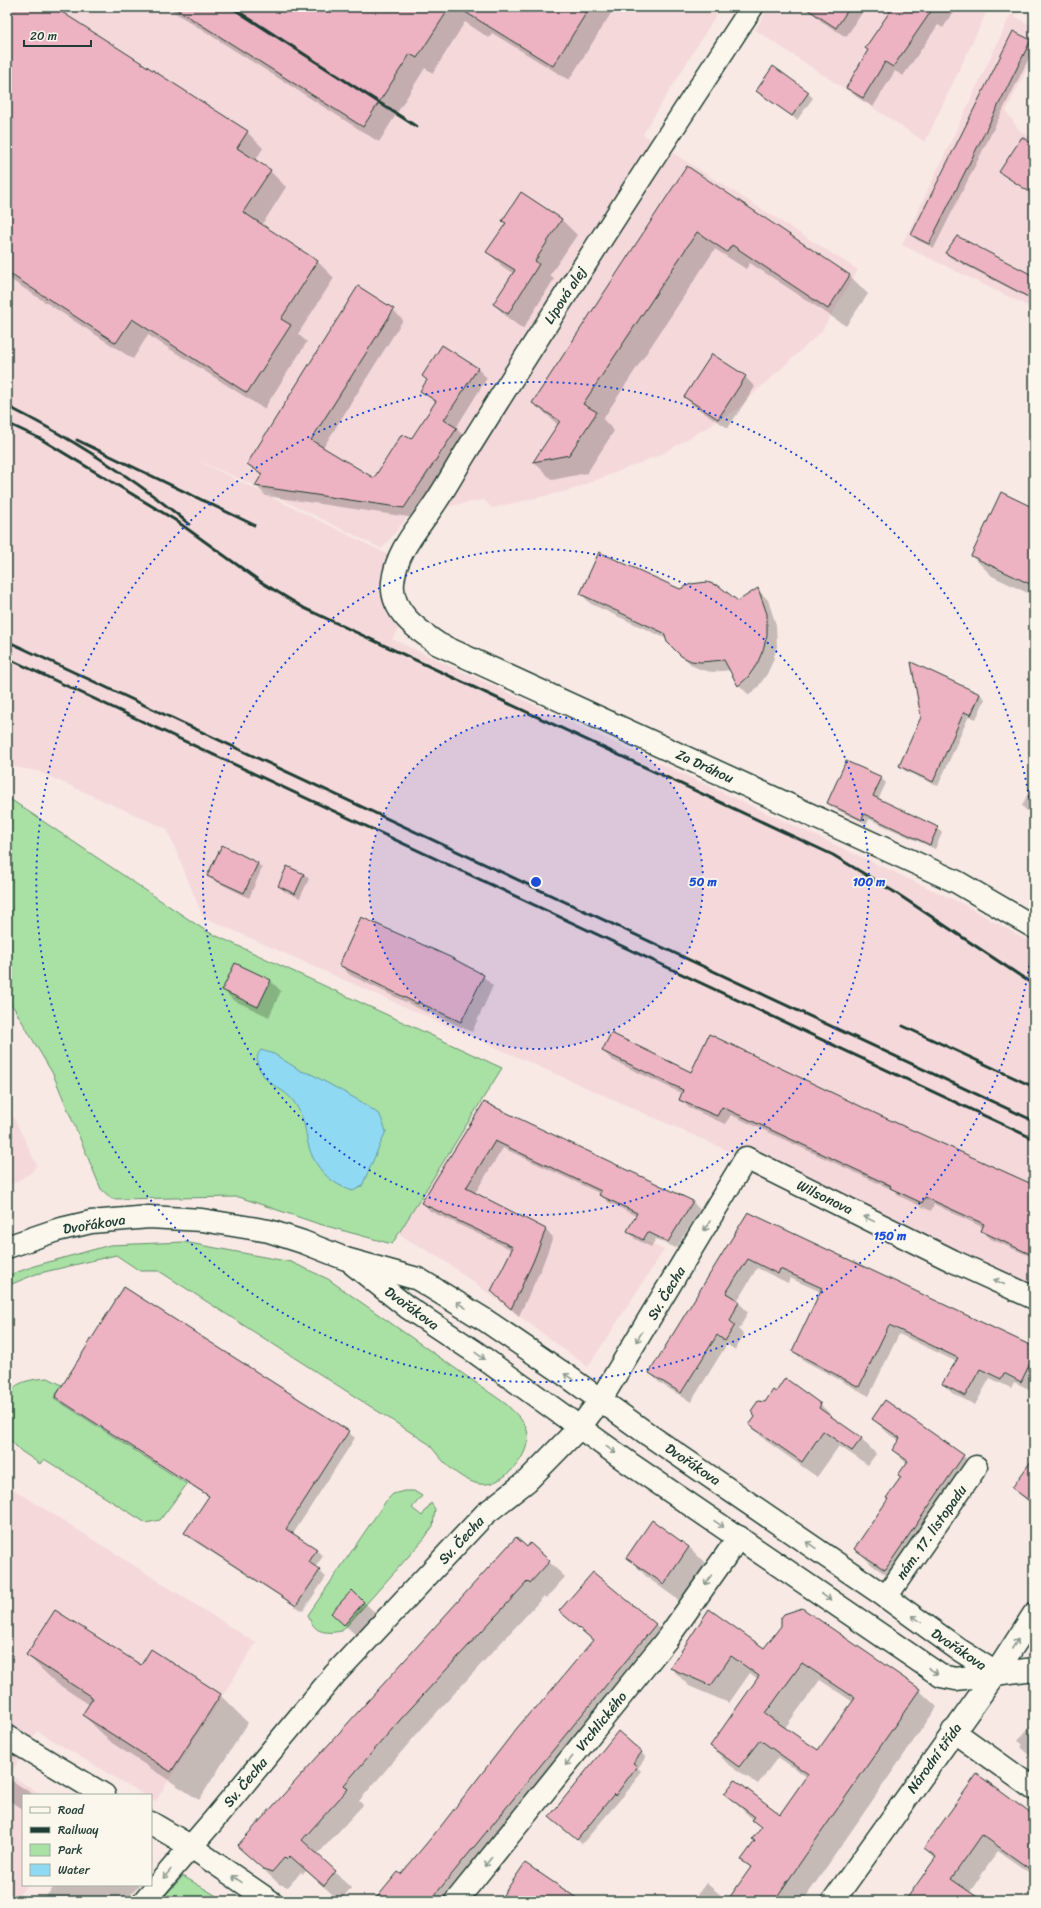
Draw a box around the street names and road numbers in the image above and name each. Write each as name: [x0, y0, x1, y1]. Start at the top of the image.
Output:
street label: Lipová alej: [537, 261, 594, 329]
street label: Za Dráhou: [672, 742, 738, 791]
street label: Wilsonova: [792, 1173, 857, 1222]
street label: Dvořákova: [61, 1207, 127, 1242]
street label: Sv. Čecha: [640, 1261, 693, 1325]
street label: Dvořákova: [379, 1280, 444, 1337]
street label: Dvořákova: [660, 1436, 726, 1492]
street label: nám. 17. listopadu: [889, 1479, 974, 1585]
street label: Sv. Čecha: [432, 1509, 491, 1571]
street label: Dvořákova: [926, 1621, 992, 1677]
street label: Vrchlického: [569, 1686, 634, 1757]
street label: Národní třída: [900, 1718, 969, 1799]
street label: Sv. Čecha: [217, 1751, 275, 1813]

